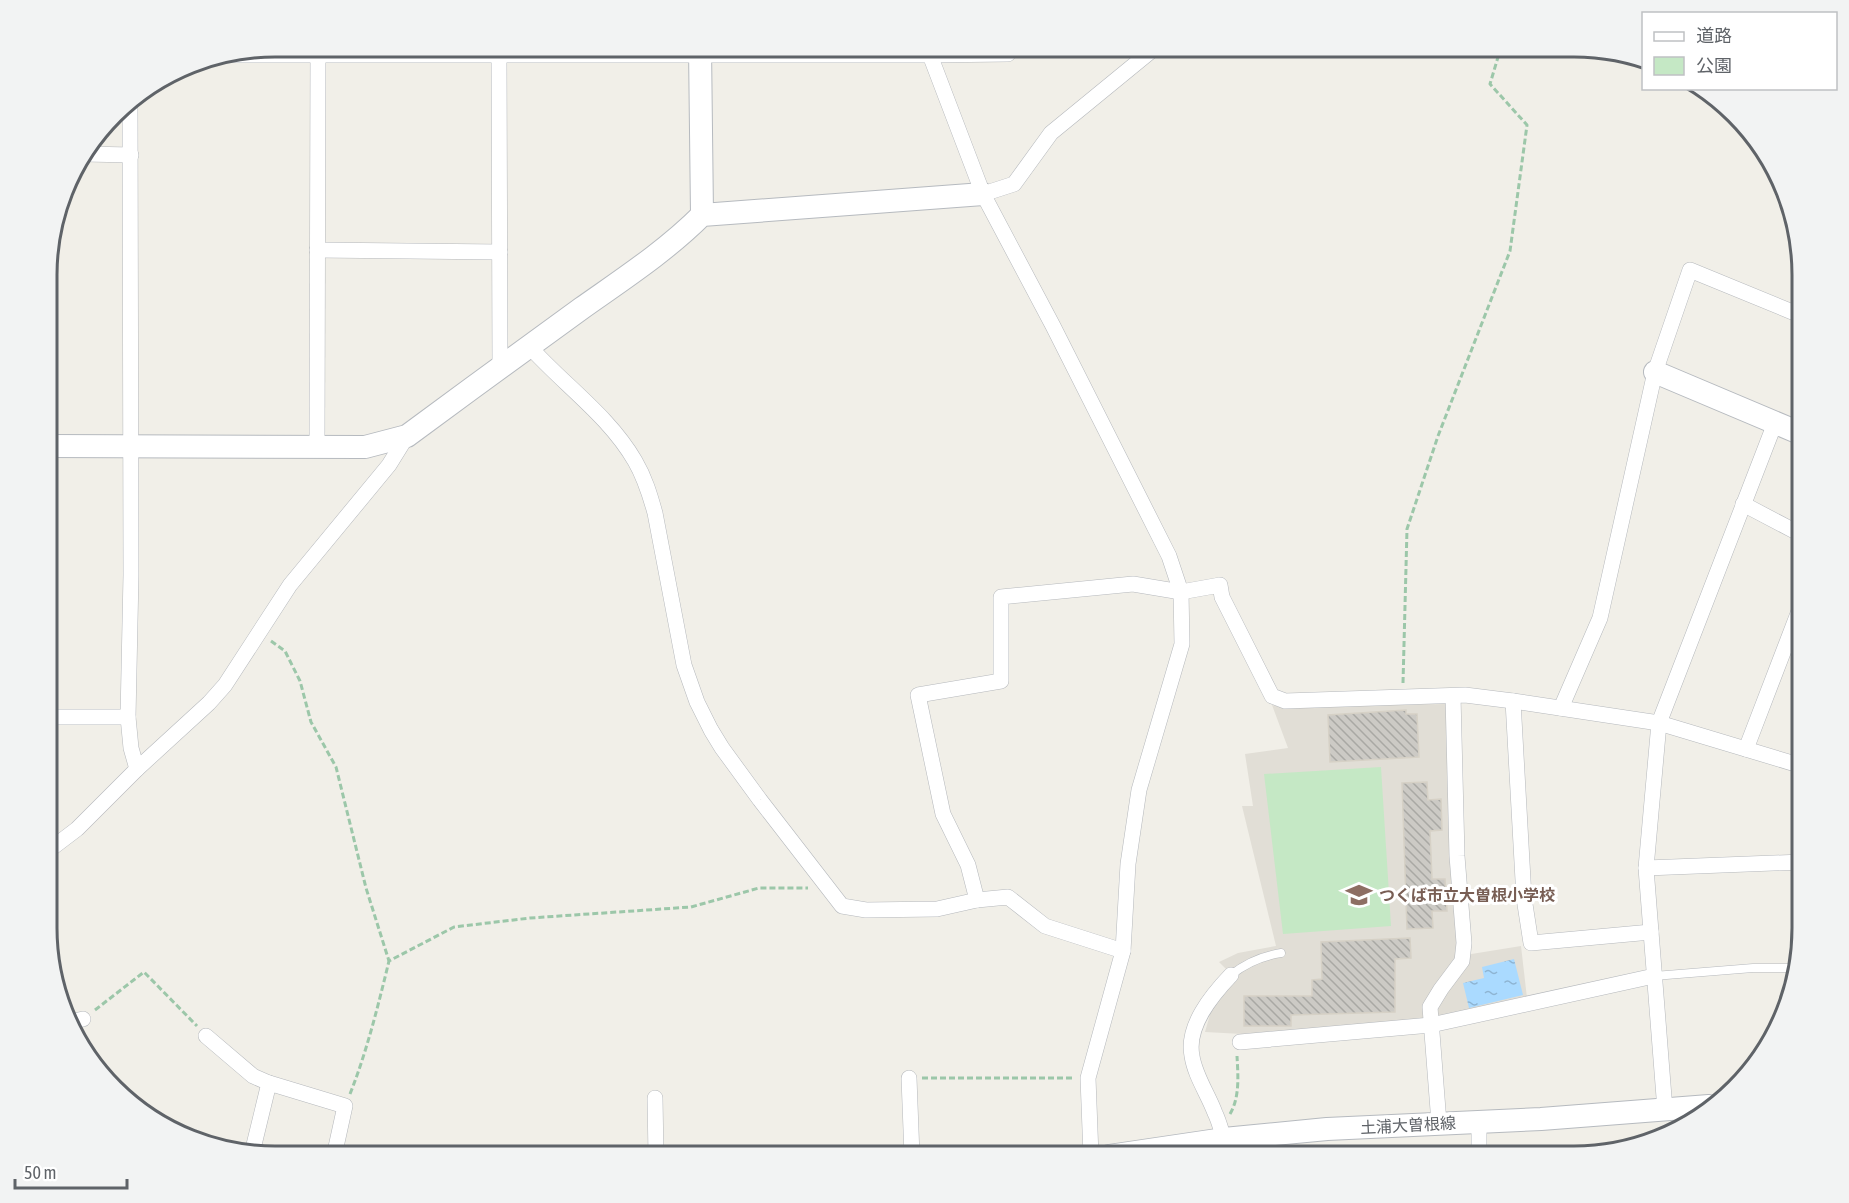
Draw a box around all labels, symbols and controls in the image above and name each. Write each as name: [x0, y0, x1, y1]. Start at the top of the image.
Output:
legend: [1642, 12, 1837, 90]
text: 道路: [1696, 25, 1732, 46]
text: 公園: [1696, 55, 1732, 76]
school or university icon: つくば市立大曽根小学校: [1344, 880, 1374, 910]
place label: つくば市立大曽根小学校: [1379, 886, 1555, 904]
street label: 土浦大曽根線: [1360, 1113, 1456, 1137]
scale bar: [15, 1152, 128, 1190]
text: 50 m: [24, 1162, 56, 1183]

